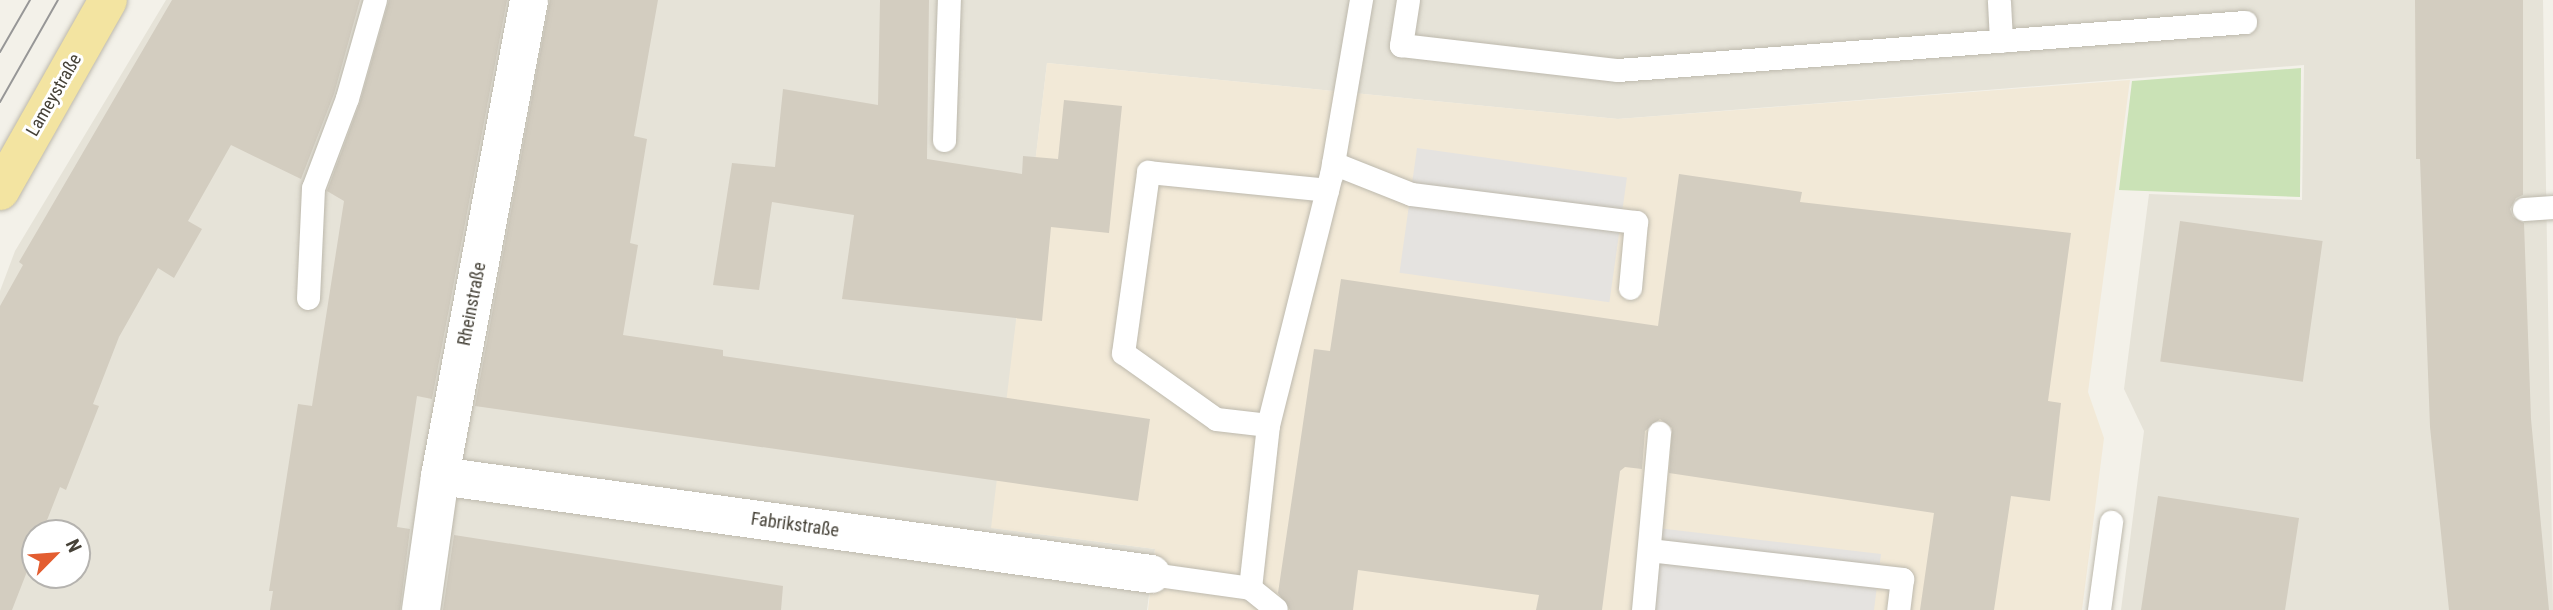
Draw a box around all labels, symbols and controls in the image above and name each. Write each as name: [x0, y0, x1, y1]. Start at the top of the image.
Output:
street label: Lameystraße: [22, 50, 86, 140]
street label: Rheinstraße: [453, 260, 491, 348]
street label: Fabrikstraße: [750, 508, 840, 542]
north arrow: [21, 519, 91, 589]
text: N: [61, 536, 87, 556]

